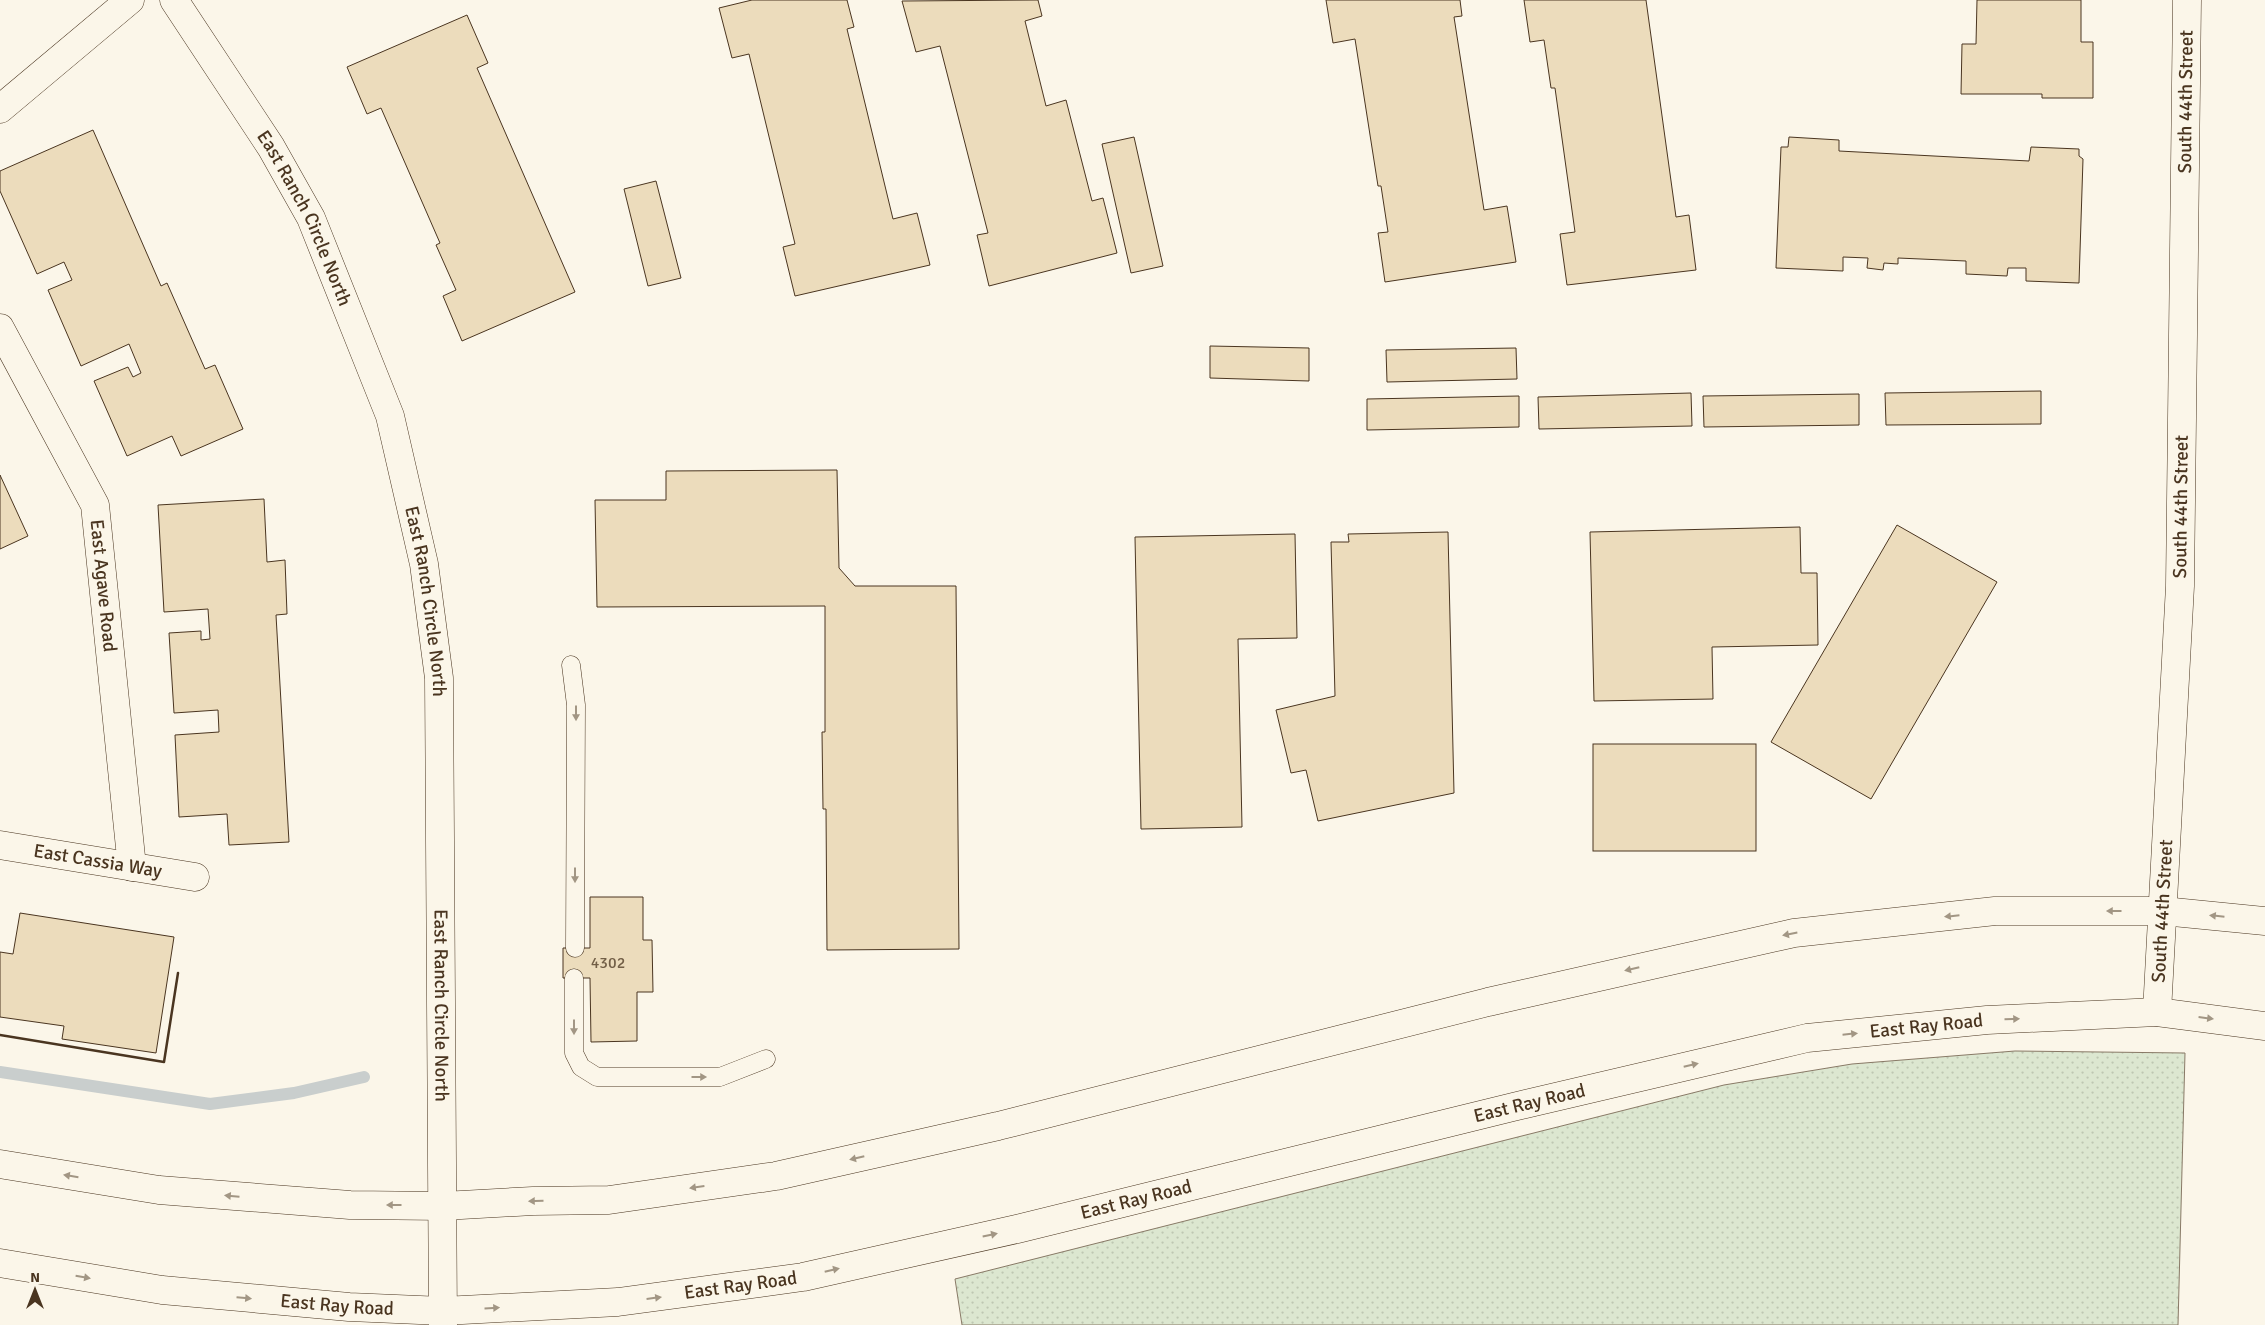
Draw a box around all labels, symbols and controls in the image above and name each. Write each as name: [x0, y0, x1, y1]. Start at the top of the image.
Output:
street label: South 44th Street: [2173, 30, 2199, 173]
street label: East Ranch Circle North: [251, 126, 357, 310]
street label: South 44th Street: [2168, 434, 2194, 578]
street label: East Ranch Circle North: [399, 504, 451, 697]
street label: East Agave Road: [85, 518, 122, 653]
one-way arrow: [572, 705, 580, 721]
street label: East Cassia Way: [32, 839, 164, 883]
street label: South 44th Street: [2147, 839, 2178, 983]
one-way arrow: [571, 868, 579, 884]
one-way arrow: [2106, 907, 2122, 915]
street label: East Ranch Circle North: [428, 909, 454, 1102]
one-way arrow: [1944, 912, 1960, 920]
one-way arrow: [2208, 912, 2224, 920]
one-way arrow: [1782, 931, 1798, 939]
house number: 4302: [591, 953, 625, 973]
one-way arrow: [1623, 966, 1639, 974]
street label: East Ray Road: [1868, 1008, 1984, 1044]
one-way arrow: [2004, 1014, 2020, 1022]
one-way arrow: [2198, 1015, 2214, 1023]
one-way arrow: [570, 1019, 578, 1035]
one-way arrow: [1842, 1030, 1858, 1038]
one-way arrow: [1683, 1061, 1698, 1069]
one-way arrow: [691, 1073, 707, 1081]
street label: East Ray Road: [1471, 1078, 1588, 1128]
one-way arrow: [849, 1154, 865, 1162]
one-way arrow: [62, 1171, 78, 1179]
street label: East Ray Road: [1078, 1174, 1194, 1225]
one-way arrow: [689, 1184, 705, 1192]
one-way arrow: [223, 1191, 239, 1199]
one-way arrow: [528, 1197, 544, 1205]
one-way arrow: [386, 1201, 402, 1209]
one-way arrow: [983, 1231, 998, 1239]
north arrow: [10, 1265, 60, 1315]
street label: East Ray Road: [683, 1266, 799, 1305]
one-way arrow: [824, 1266, 839, 1274]
text: N: [30, 1269, 40, 1286]
one-way arrow: [75, 1273, 91, 1281]
street label: East Ray Road: [279, 1289, 394, 1321]
one-way arrow: [646, 1293, 662, 1301]
one-way arrow: [236, 1294, 252, 1302]
one-way arrow: [484, 1304, 500, 1312]

